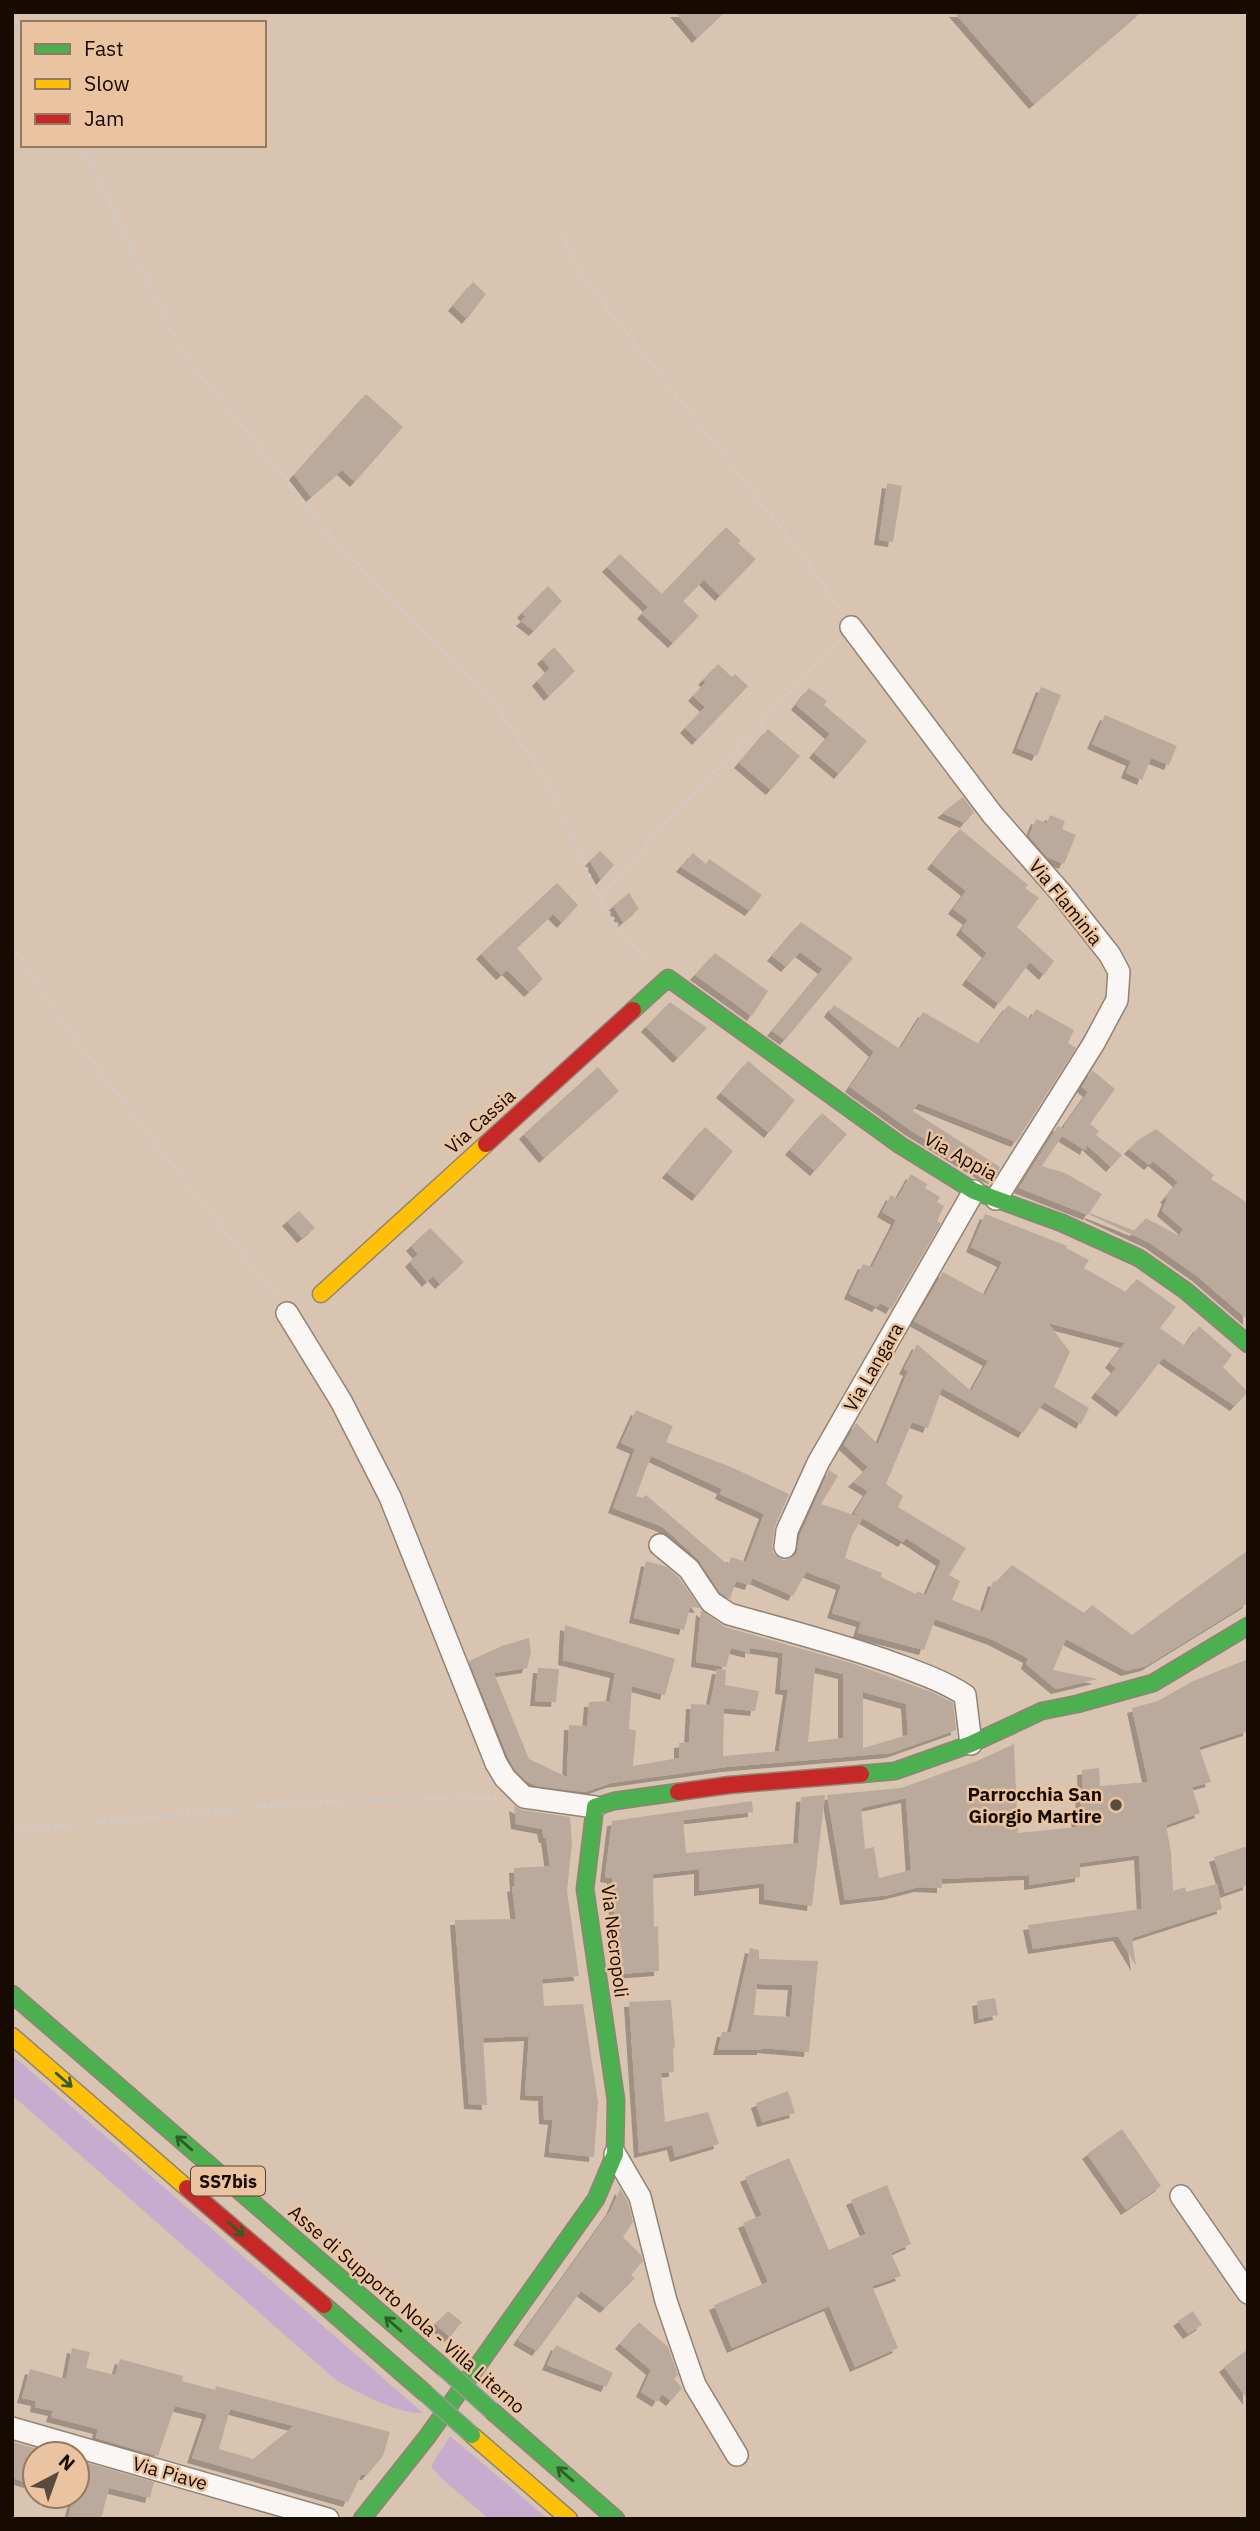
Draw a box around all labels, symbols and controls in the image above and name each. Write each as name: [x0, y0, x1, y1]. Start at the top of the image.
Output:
legend: [21, 21, 266, 147]
text: Fast: [84, 34, 124, 62]
text: Slow: [84, 69, 130, 97]
text: Jam: [84, 104, 124, 132]
street label: Via Flaminia: [1024, 854, 1108, 950]
street label: Via Cassia: [440, 1083, 520, 1159]
street label: Via Appia: [920, 1126, 1002, 1186]
street label: Via Langara: [838, 1318, 908, 1416]
place label: Parrocchia San Giorgio Martire: [967, 1782, 1102, 1828]
marker: Parrocchia San Giorgio Martire: [1108, 1797, 1124, 1813]
street label: Via Necropoli: [596, 1883, 634, 1999]
one-way arrow: [55, 2072, 73, 2088]
one-way arrow: [175, 2135, 193, 2151]
road number: SS7bis: [191, 2166, 265, 2196]
street label: Asse di Supporto Nola - Villa Literno: [284, 2200, 530, 2418]
one-way arrow: [226, 2221, 244, 2237]
one-way arrow: [384, 2316, 402, 2332]
north arrow: [21, 2440, 91, 2510]
text: N: [54, 2449, 80, 2476]
street label: Via Piave: [130, 2451, 210, 2495]
one-way arrow: [556, 2466, 574, 2482]

